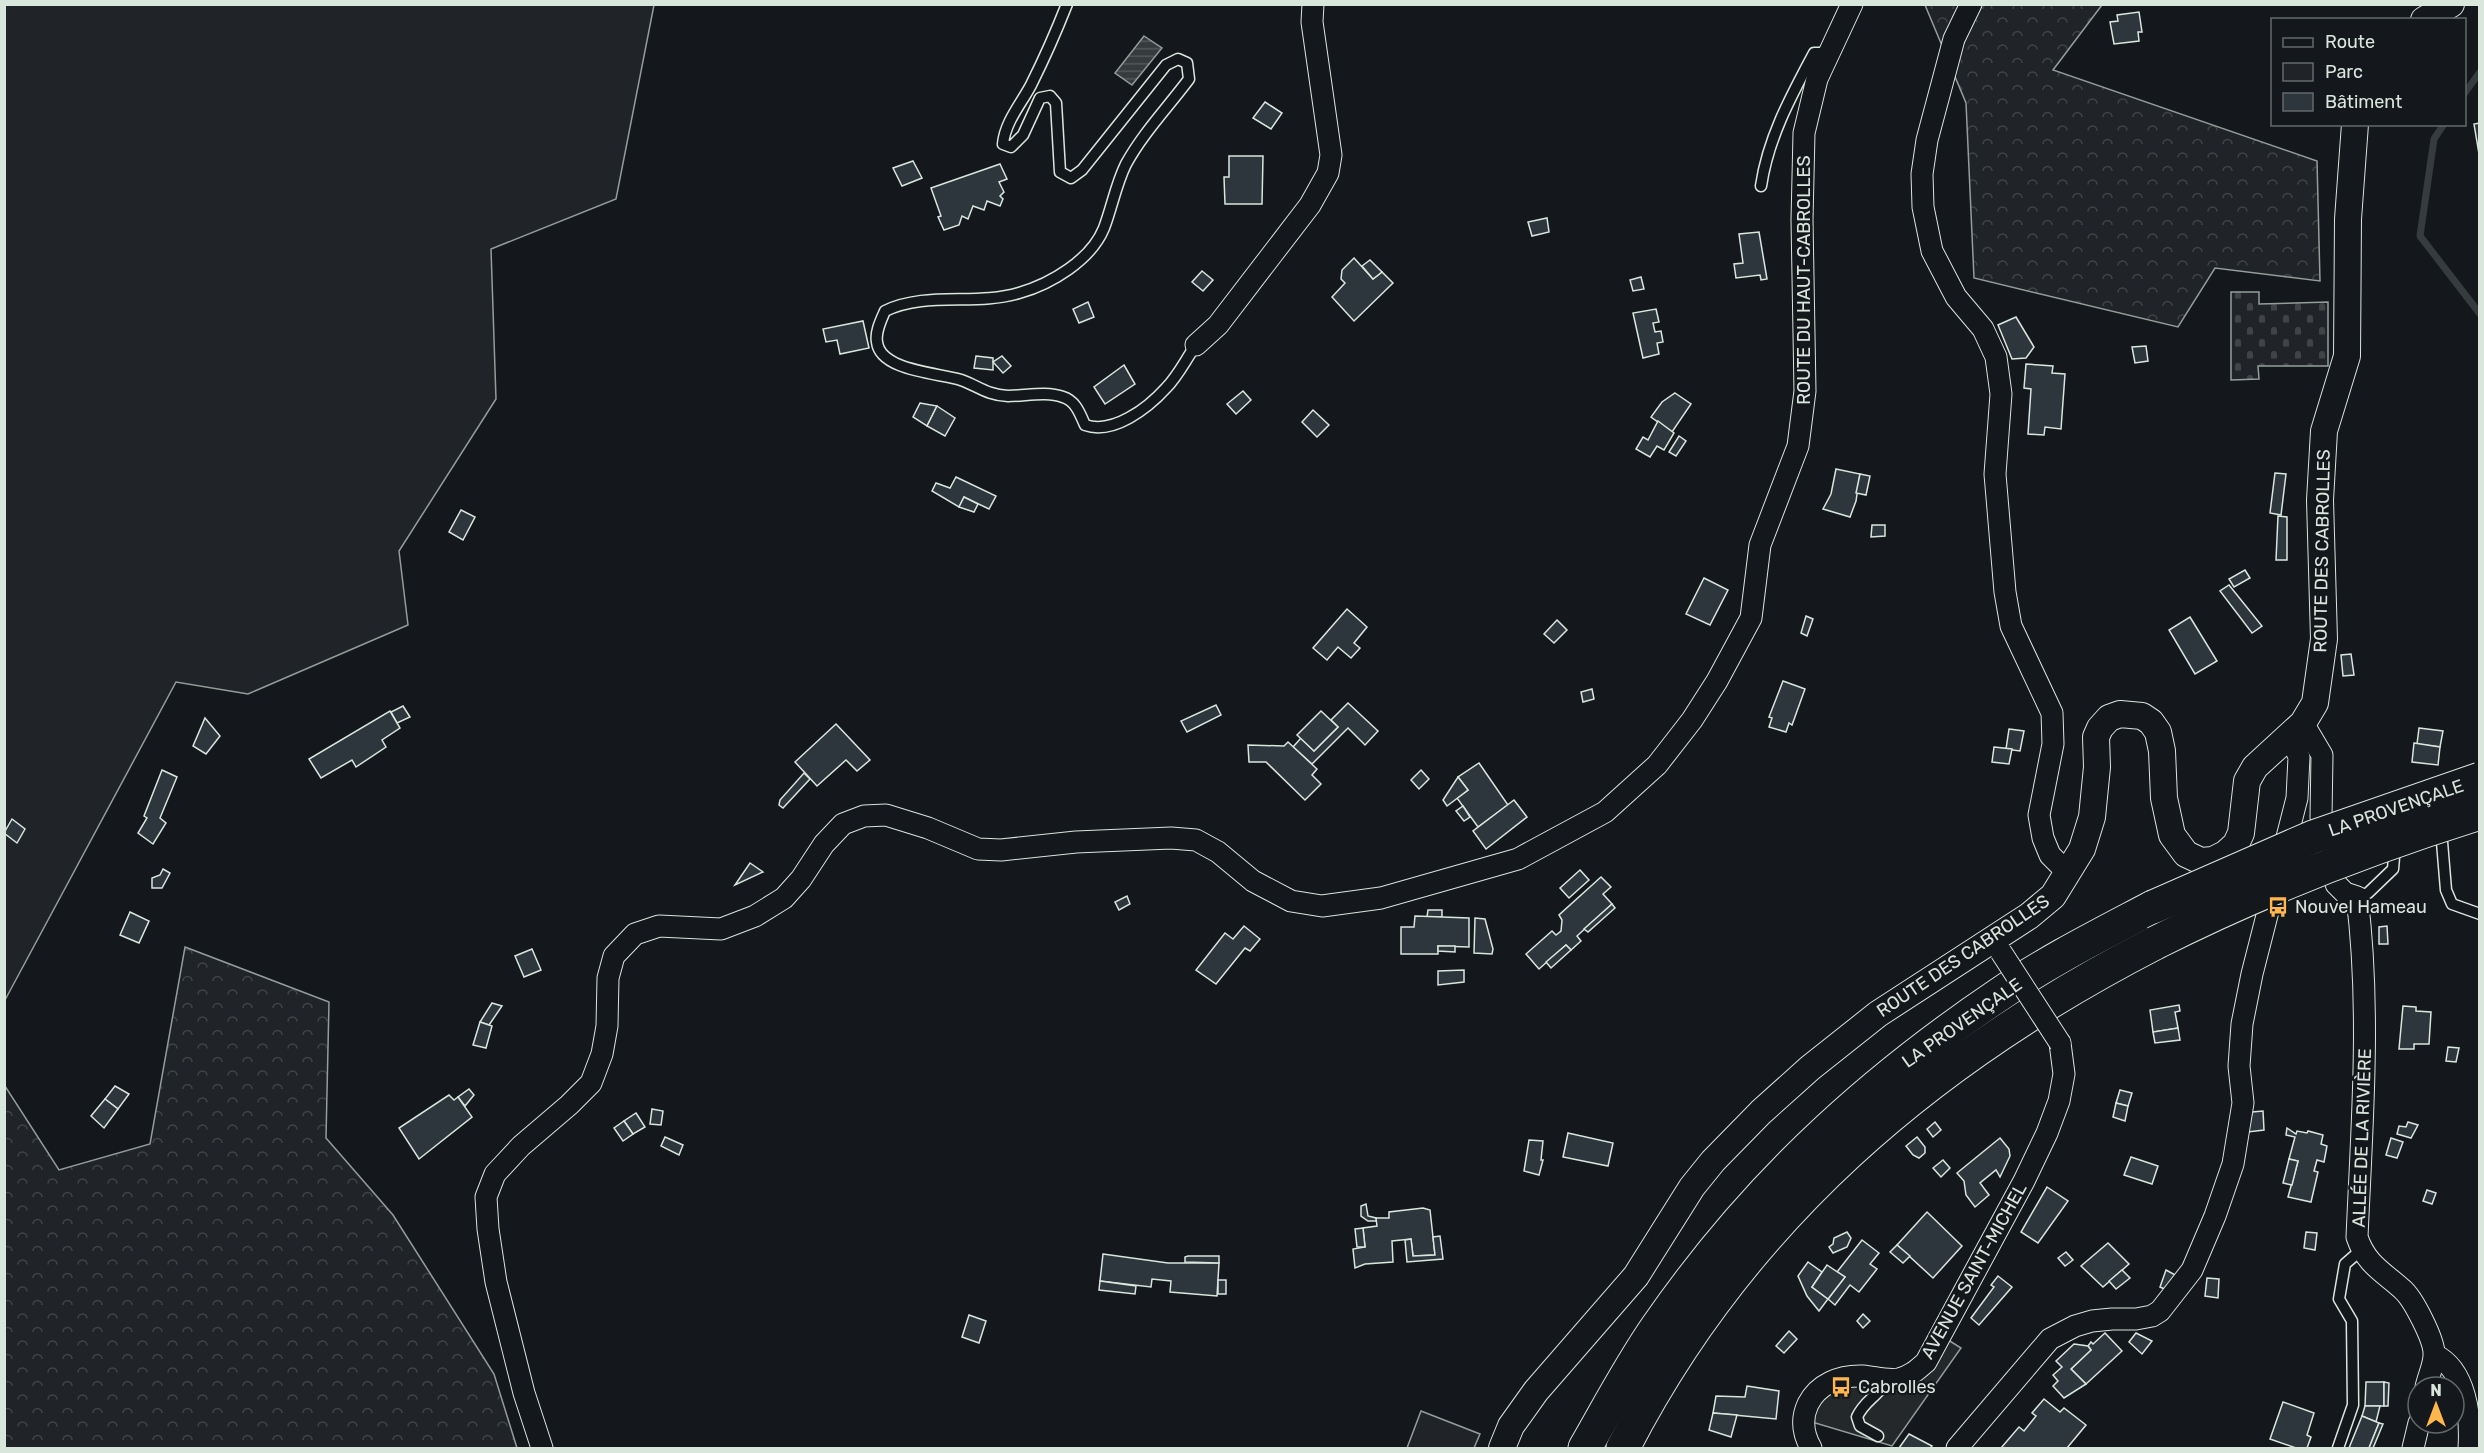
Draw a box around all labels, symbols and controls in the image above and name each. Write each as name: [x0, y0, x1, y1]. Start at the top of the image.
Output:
legend: [2271, 18, 2466, 126]
text: Route: [2325, 31, 2375, 53]
text: Parc: [2325, 61, 2363, 83]
text: Bâtiment: [2325, 91, 2402, 113]
street label: ROUTE DU HAUT-CABROLLES: [1793, 155, 1815, 405]
street label: ROUTE DES CABROLLES: [2309, 449, 2335, 653]
street label: LA PROVENÇALE: [2326, 775, 2466, 841]
street label: ROUTE DES CABROLLES: [1872, 890, 2054, 1022]
bus stop icon: Nouvel Hameau: [2266, 895, 2290, 919]
place label: Nouvel Hameau: [2295, 896, 2427, 918]
street label: LA PROVENÇALE: [1898, 973, 2026, 1073]
street label: ALLÉE DE LA RIVIÈRE: [2348, 1048, 2376, 1228]
street label: AVENUE SAINT-MICHEL: [1916, 1179, 2032, 1363]
bus stop icon: Cabrolles: [1829, 1375, 1853, 1399]
north arrow: [2406, 1375, 2466, 1435]
place label: Cabrolles: [1858, 1376, 1936, 1398]
text: N: [2430, 1381, 2442, 1400]

